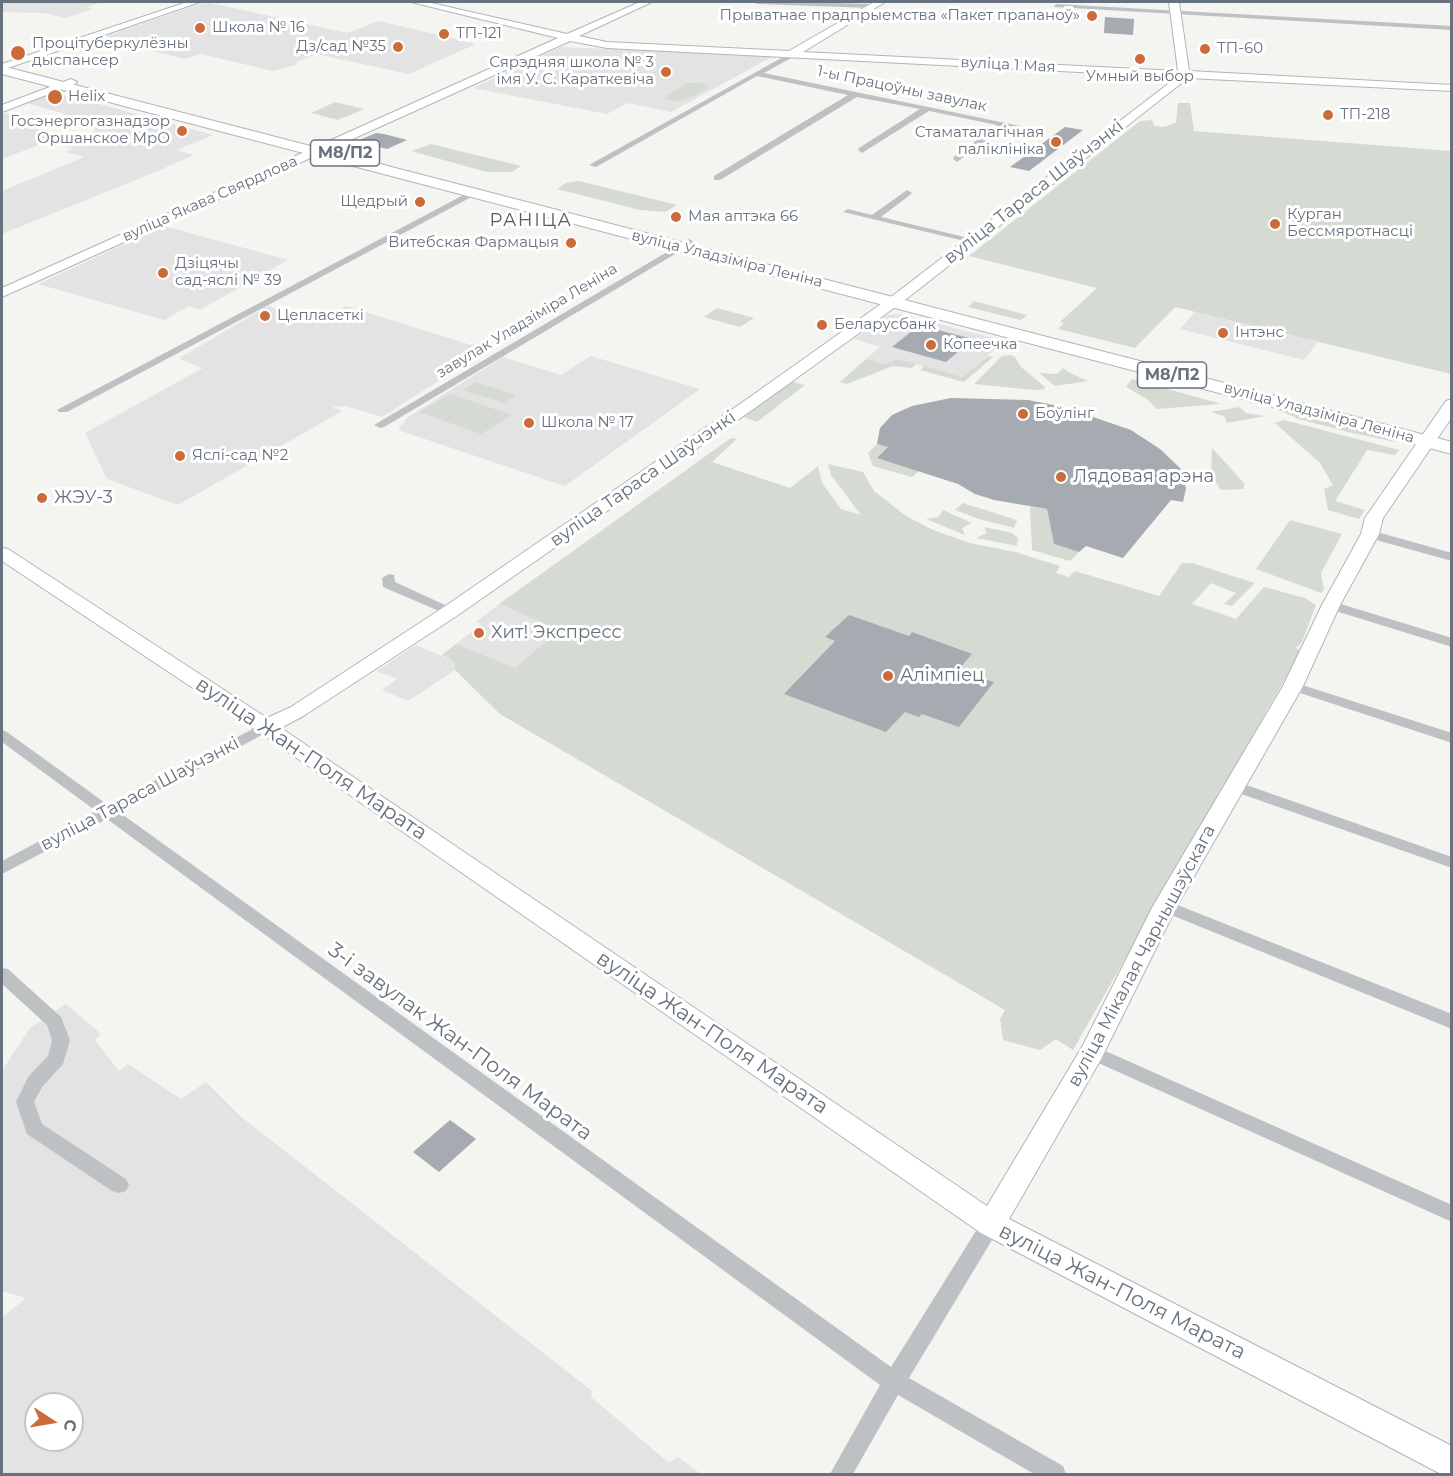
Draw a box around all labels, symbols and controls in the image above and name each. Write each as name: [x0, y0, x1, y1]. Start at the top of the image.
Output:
place label: Прыватнае прадпрыемства «Пакет прапаноў»: [720, 7, 1080, 25]
marker: Прыватнае прадпрыемства «Пакет прапаноў»: [1085, 9, 1099, 23]
place label: Школа № 16: [212, 19, 305, 37]
marker: Школа № 16: [193, 21, 207, 35]
place label: ТП-121: [456, 25, 502, 43]
marker: ТП-121: [437, 27, 451, 41]
place label: Процітуберкулёзны дыспансер: [32, 35, 188, 70]
place label: Дз/сад №35: [296, 38, 386, 56]
marker: Дз/сад №35: [391, 40, 405, 54]
place label: ТП-60: [1217, 40, 1263, 58]
marker: ТП-60: [1198, 42, 1212, 56]
marker: Процітуберкулёзны дыспансер: [9, 44, 27, 62]
marker: Умный выбор: [1133, 52, 1147, 66]
place label: Сярэдняя школа № 3 імя У. С. Караткевіча: [489, 54, 654, 89]
street label: вуліца 1 Мая: [960, 54, 1056, 76]
street label: 1-ы Працоўны завулак: [816, 62, 988, 116]
marker: Сярэдняя школа № 3 імя У. С. Караткевіча: [659, 65, 673, 79]
place label: Умный выбор: [1086, 68, 1194, 86]
marker: Helix: [46, 88, 64, 106]
place label: Helix: [68, 88, 105, 106]
place label: ТП-218: [1340, 106, 1390, 124]
marker: ТП-218: [1321, 108, 1335, 122]
place label: Госэнергогазнадзор Оршанское МрО: [10, 113, 170, 148]
street label: вуліца Тараса Шаўчэнкі: [940, 115, 1128, 269]
marker: Госэнергогазнадзор Оршанское МрО: [175, 124, 189, 138]
place label: Стаматалагічная паліклініка: [915, 124, 1044, 159]
marker: Стаматалагічная паліклініка: [1049, 135, 1063, 149]
road number: М8/П2: [310, 140, 380, 166]
street label: вуліца Якава Свярдлова: [120, 152, 300, 246]
place label: Щедрый: [340, 193, 408, 211]
marker: Щедрый: [413, 195, 427, 209]
place label: Курган Бессмяротнасці: [1287, 206, 1413, 241]
place label: Мая аптэка 66: [688, 208, 798, 226]
district label: РАНІЦА: [490, 210, 572, 232]
marker: Мая аптэка 66: [669, 210, 683, 224]
marker: Курган Бессмяротнасці: [1268, 217, 1282, 231]
street label: вуліца Уладзіміра Леніна: [630, 227, 824, 291]
place label: Витебская Фармацыя: [388, 234, 559, 252]
marker: Витебская Фармацыя: [564, 236, 578, 250]
place label: Дзіцячы сад-яслі № 39: [175, 255, 282, 290]
street label: завулак Уладзіміра Леніна: [433, 260, 621, 382]
marker: Дзіцячы сад-яслі № 39: [156, 266, 170, 280]
place label: Цепласеткі: [277, 307, 364, 325]
marker: Цепласеткі: [258, 309, 272, 323]
place label: Беларусбанк: [834, 316, 936, 334]
marker: Беларусбанк: [815, 318, 829, 332]
place label: Інтэнс: [1235, 324, 1284, 342]
marker: Інтэнс: [1216, 326, 1230, 340]
place label: Копеечка: [943, 336, 1018, 354]
marker: Копеечка: [924, 338, 938, 352]
road number: М8/П2: [1138, 362, 1206, 388]
street label: вуліца Уладзіміра Леніна: [1222, 379, 1416, 447]
place label: Боўлінг: [1035, 405, 1094, 423]
street label: вуліца Тараса Шаўчэнкі: [546, 407, 740, 551]
marker: Боўлінг: [1016, 407, 1030, 421]
place label: Школа № 17: [541, 414, 634, 432]
marker: Школа № 17: [522, 416, 536, 430]
place label: Яслі-сад №2: [192, 447, 288, 465]
marker: Яслі-сад №2: [173, 449, 187, 463]
place label: Лядовая арэна: [1073, 466, 1214, 488]
marker: Лядовая арэна: [1054, 470, 1068, 484]
place label: ЖЭУ-3: [54, 487, 113, 509]
marker: ЖЭУ-3: [35, 491, 49, 505]
place label: Хит! Экспресс: [491, 622, 622, 644]
marker: Хит! Экспресс: [472, 626, 486, 640]
place label: Алімпіец: [900, 665, 984, 687]
marker: Алімпіец: [881, 669, 895, 683]
street label: вуліца Жан-Поля Марата: [190, 672, 432, 846]
street label: вуліца Тараса Шаўчэнкі: [37, 732, 243, 856]
street label: вуліца Мікалая Чарнышэўскага: [1064, 821, 1220, 1091]
street label: 3-і завулак Жан-Поля Марата: [323, 938, 597, 1146]
street label: вуліца Жан-Поля Марата: [591, 946, 833, 1120]
street label: вуліца Жан-Поля Марата: [994, 1219, 1250, 1365]
north arrow: [24, 1392, 84, 1452]
text: С: [60, 1418, 81, 1433]

